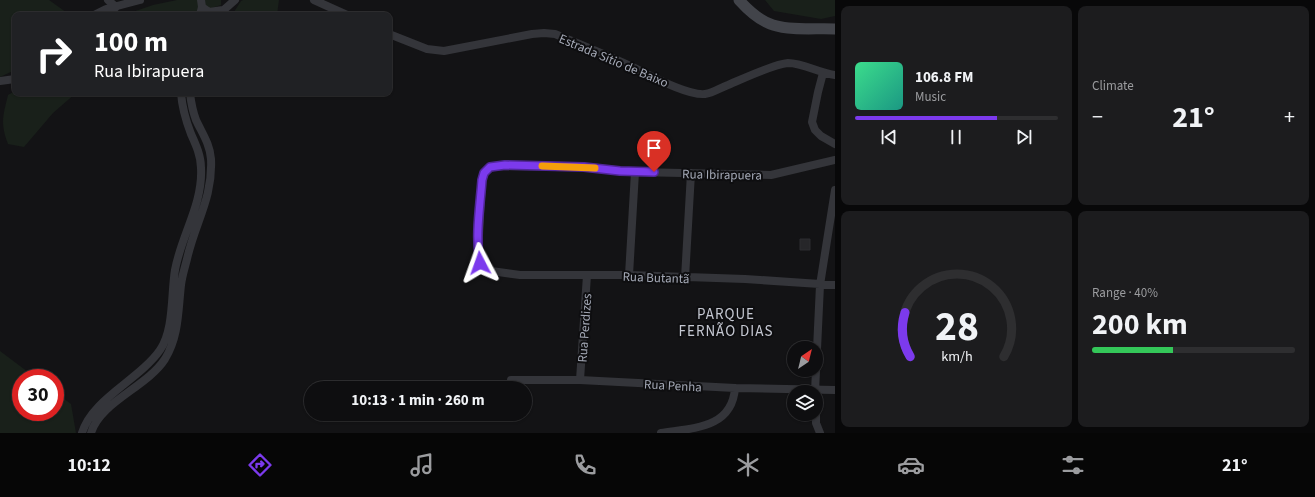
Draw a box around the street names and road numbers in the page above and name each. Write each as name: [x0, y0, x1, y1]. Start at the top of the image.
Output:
street label: Estrada Sítio de Baixo: [556, 30, 671, 92]
street label: Rua Ibirapuera: [682, 165, 762, 185]
street label: Rua Butantã: [622, 268, 690, 288]
street label: Rua Perdizes: [574, 292, 596, 363]
street label: Rua Penha: [644, 375, 702, 397]

